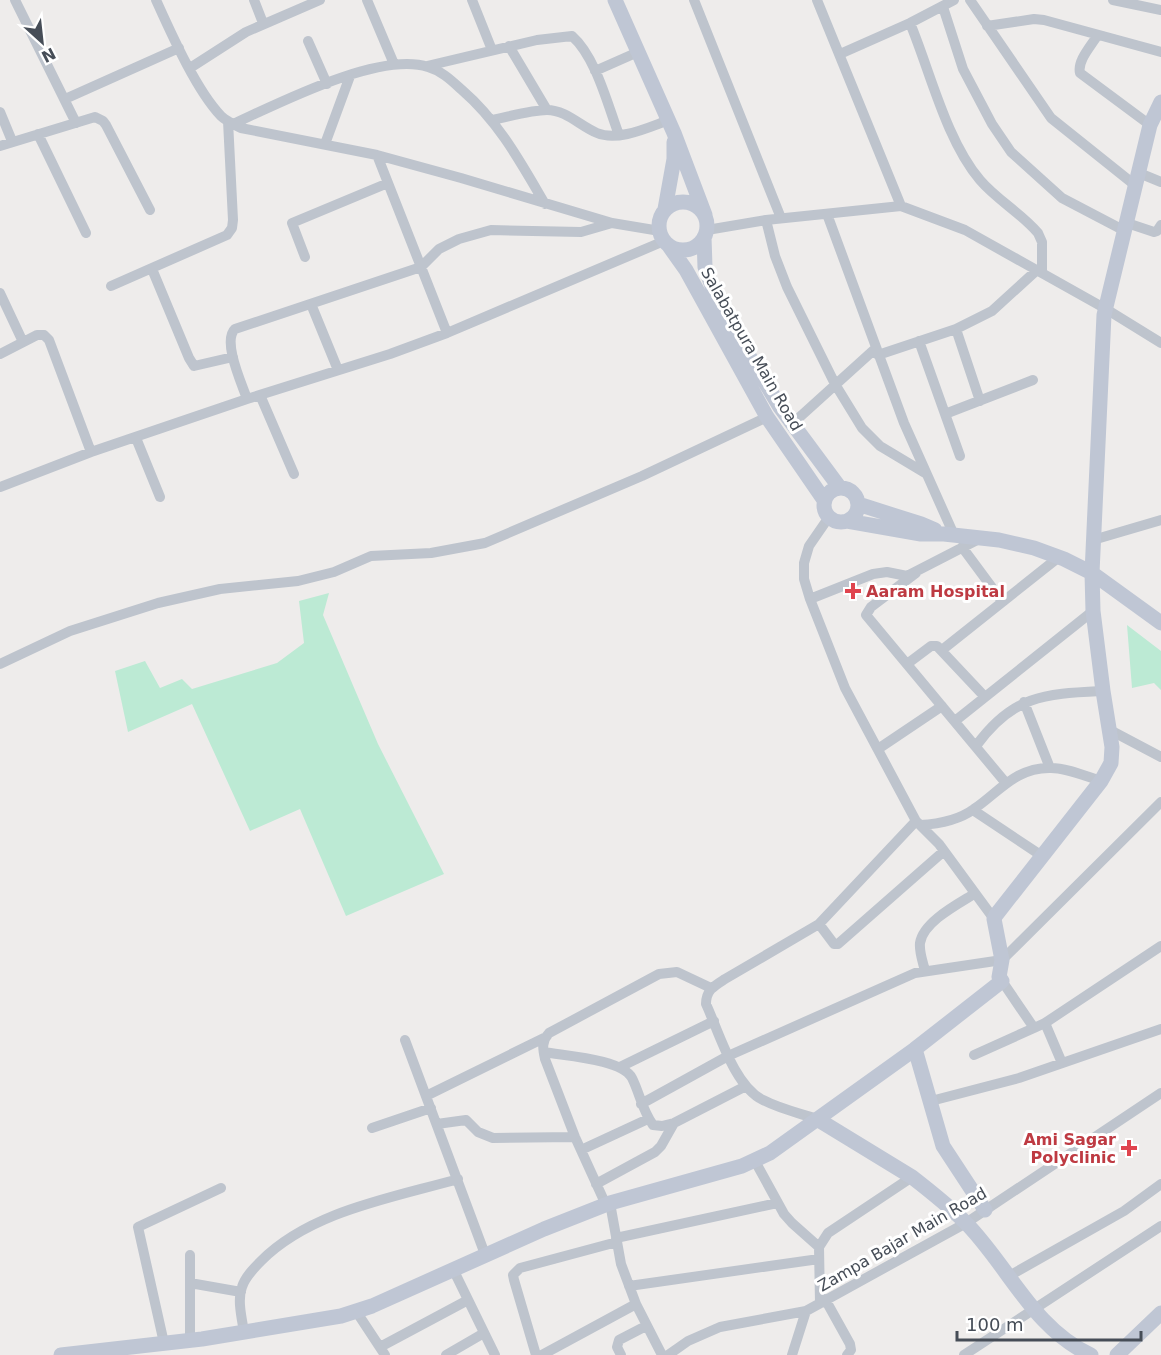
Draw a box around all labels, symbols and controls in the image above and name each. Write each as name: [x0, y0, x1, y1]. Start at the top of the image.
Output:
north arrow: [12, 12, 72, 72]
text: N: [38, 43, 59, 66]
street label: Salabatpura Main Road: [697, 264, 806, 434]
marker: Aaram Hospital: [844, 582, 862, 600]
place label: Aaram Hospital: [866, 582, 1005, 601]
place label: Ami Sagar Polyclinic: [1023, 1130, 1116, 1167]
marker: Ami Sagar Polyclinic: [1120, 1139, 1138, 1157]
street label: Zampa Bajar Main Road: [815, 1183, 990, 1296]
scale bar: [957, 1304, 1142, 1342]
text: 100 m: [966, 1314, 1024, 1335]

